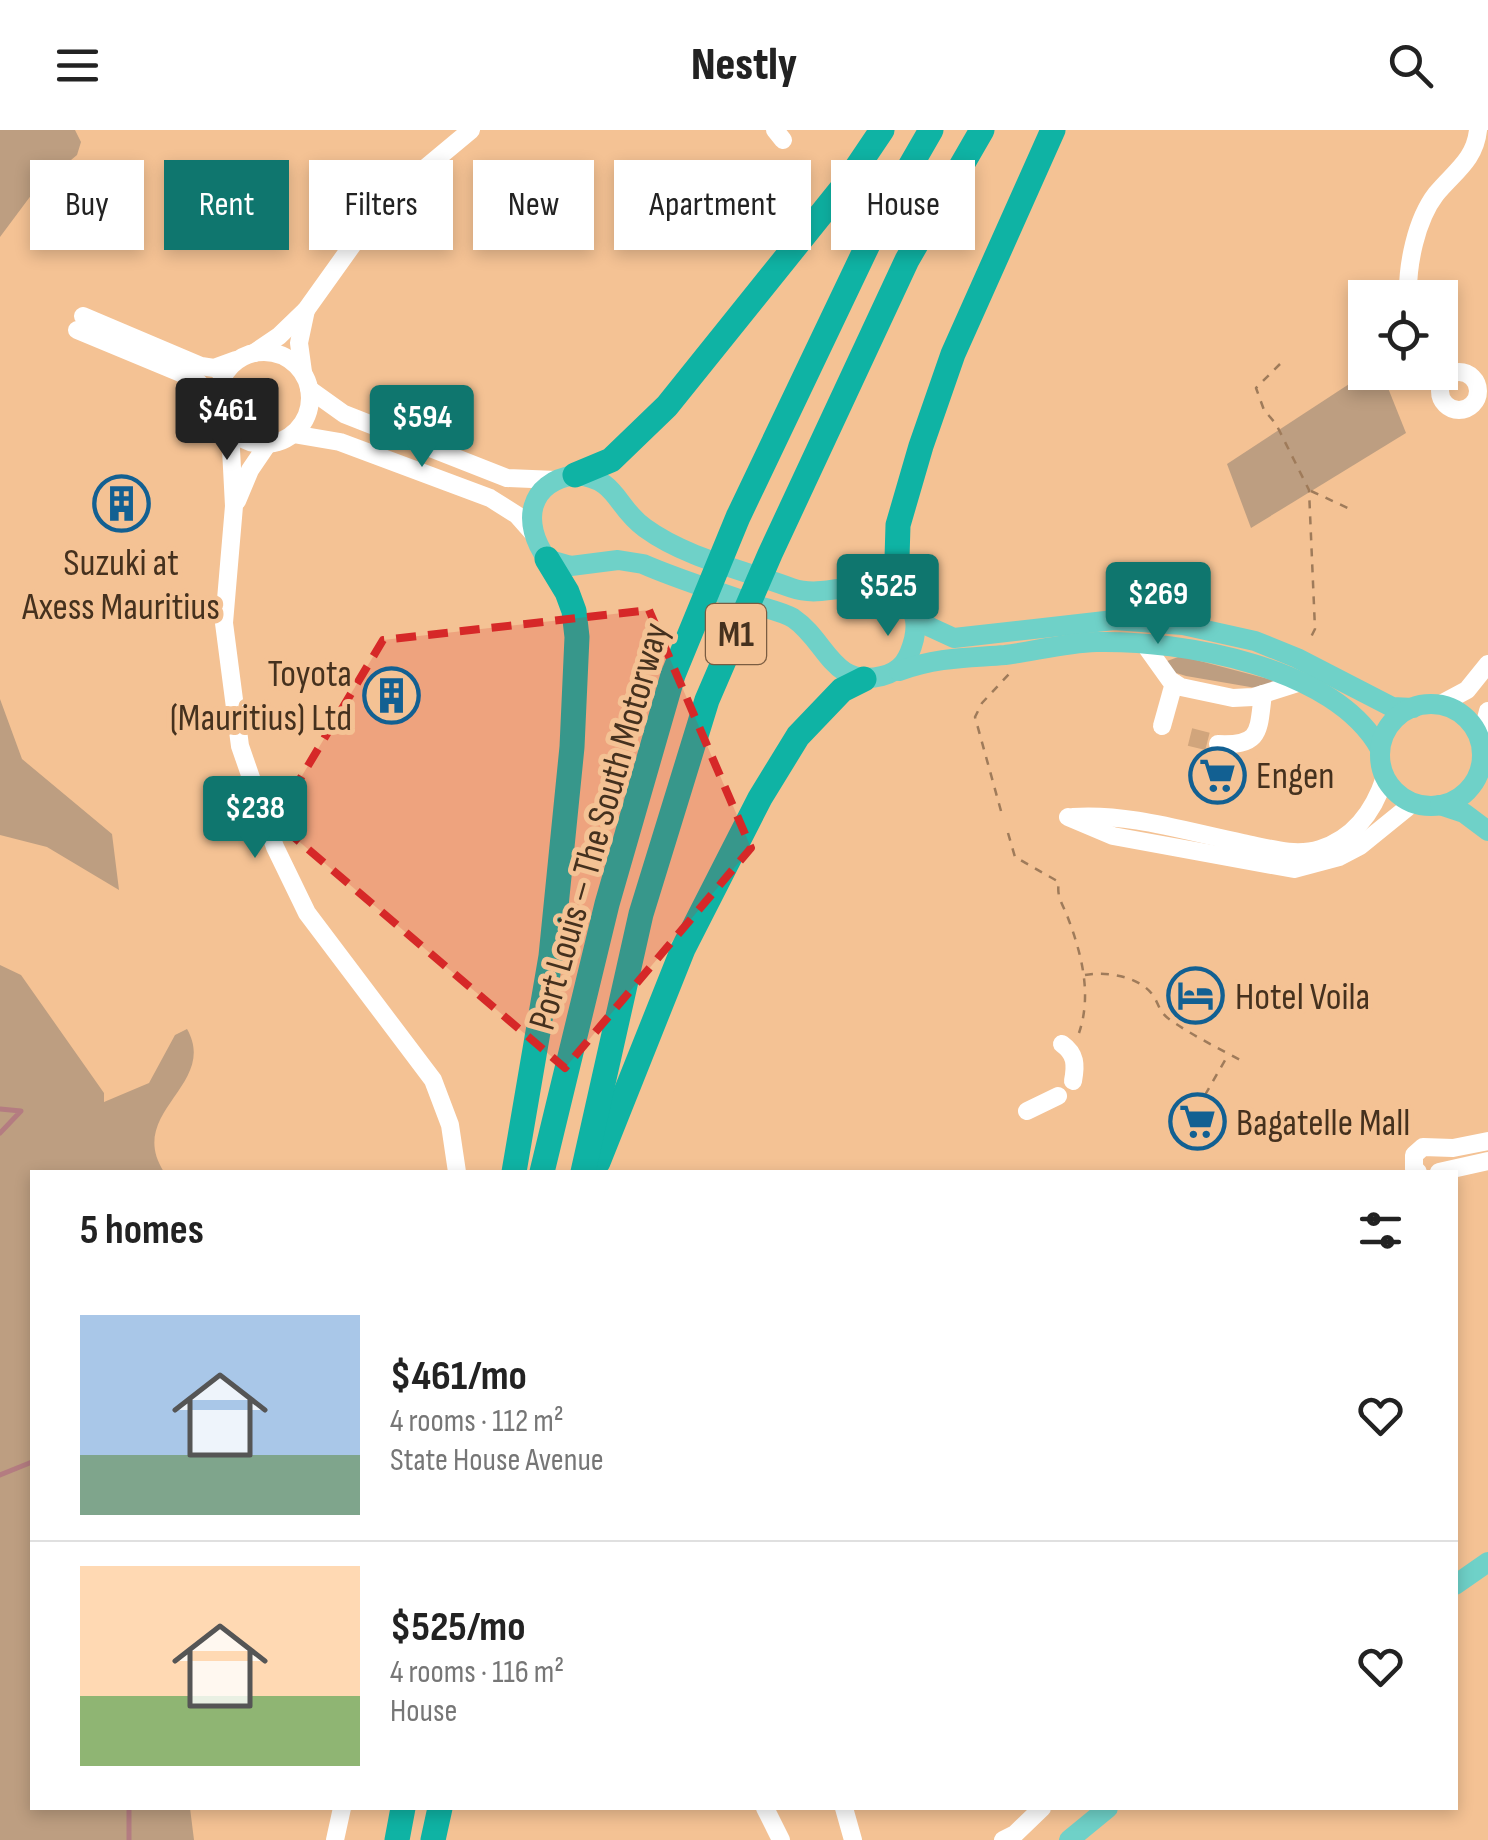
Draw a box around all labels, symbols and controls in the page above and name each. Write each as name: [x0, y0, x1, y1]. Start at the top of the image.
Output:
icon: menu: [50, 38, 105, 93]
text: Nestly: [691, 38, 797, 93]
icon: search: [1383, 38, 1438, 93]
chip: Buy: [30, 160, 144, 250]
chip: Rent: [164, 160, 289, 250]
chip: Filters: [309, 160, 453, 250]
chip: New: [473, 160, 594, 250]
chip: Apartment: [614, 160, 811, 250]
chip: House: [831, 160, 975, 250]
map controls: [1348, 280, 1458, 390]
button: locate: [1348, 280, 1458, 390]
pin: $461: [168, 378, 286, 463]
pin: $594: [363, 385, 481, 470]
text: $461: [198, 391, 256, 430]
text: $594: [392, 398, 452, 437]
building icon: Suzuki at Axess Mauritius: [91, 474, 151, 534]
place label: Suzuki at Axess Mauritius: [21, 541, 220, 630]
pin: $525: [829, 554, 947, 639]
pin: $269: [1099, 562, 1217, 647]
text: $525: [859, 567, 917, 606]
text: $269: [1128, 575, 1188, 614]
road number: M1: [706, 604, 766, 664]
street label: Port Louis – The South Motorway: [520, 617, 679, 1035]
place label: Toyota (Mauritius) Ltd: [170, 652, 352, 741]
building icon: Toyota (Mauritius) Ltd: [361, 665, 421, 725]
supermarket icon: Engen: [1187, 745, 1247, 805]
place label: Engen: [1256, 754, 1334, 799]
pin: $238: [196, 776, 314, 861]
text: $238: [225, 789, 285, 828]
hotel icon: Hotel Voila: [1166, 966, 1226, 1026]
place label: Hotel Voila: [1235, 975, 1370, 1020]
supermarket icon: Bagatelle Mall: [1167, 1092, 1227, 1152]
place label: Bagatelle Mall: [1236, 1101, 1410, 1146]
icon: filters: [1353, 1203, 1408, 1258]
text: 5 homes: [80, 1205, 204, 1256]
text: $461/mo: [390, 1351, 527, 1402]
icon: home: [160, 1355, 280, 1475]
icon: heart: [1353, 1388, 1408, 1443]
text: 4 rooms · 112 m²: [390, 1402, 564, 1441]
text: State House Avenue: [390, 1441, 604, 1480]
text: $525/mo: [390, 1602, 526, 1653]
icon: home: [160, 1606, 280, 1726]
icon: heart: [1353, 1639, 1408, 1694]
text: 4 rooms · 116 m²: [390, 1653, 564, 1692]
text: House: [390, 1692, 457, 1731]

